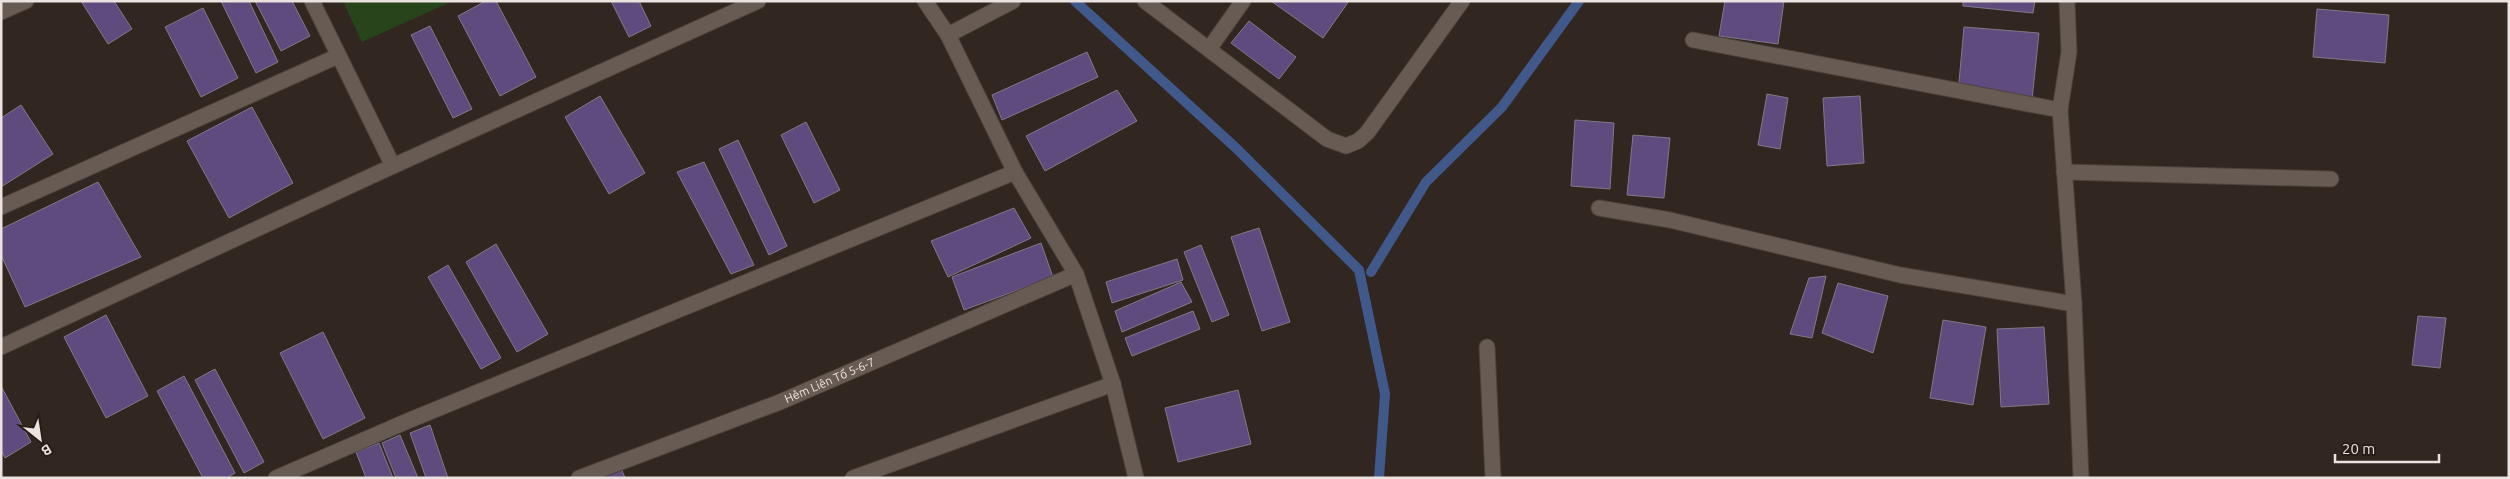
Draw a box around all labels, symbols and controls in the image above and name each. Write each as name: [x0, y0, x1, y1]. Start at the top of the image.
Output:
street label: Hẻm Liên Tổ 5-6-7: [782, 355, 876, 405]
north arrow: [15, 414, 65, 464]
scale bar: [2335, 432, 2439, 464]
text: 20 m: [2342, 440, 2375, 457]
text: B: [38, 441, 55, 460]

